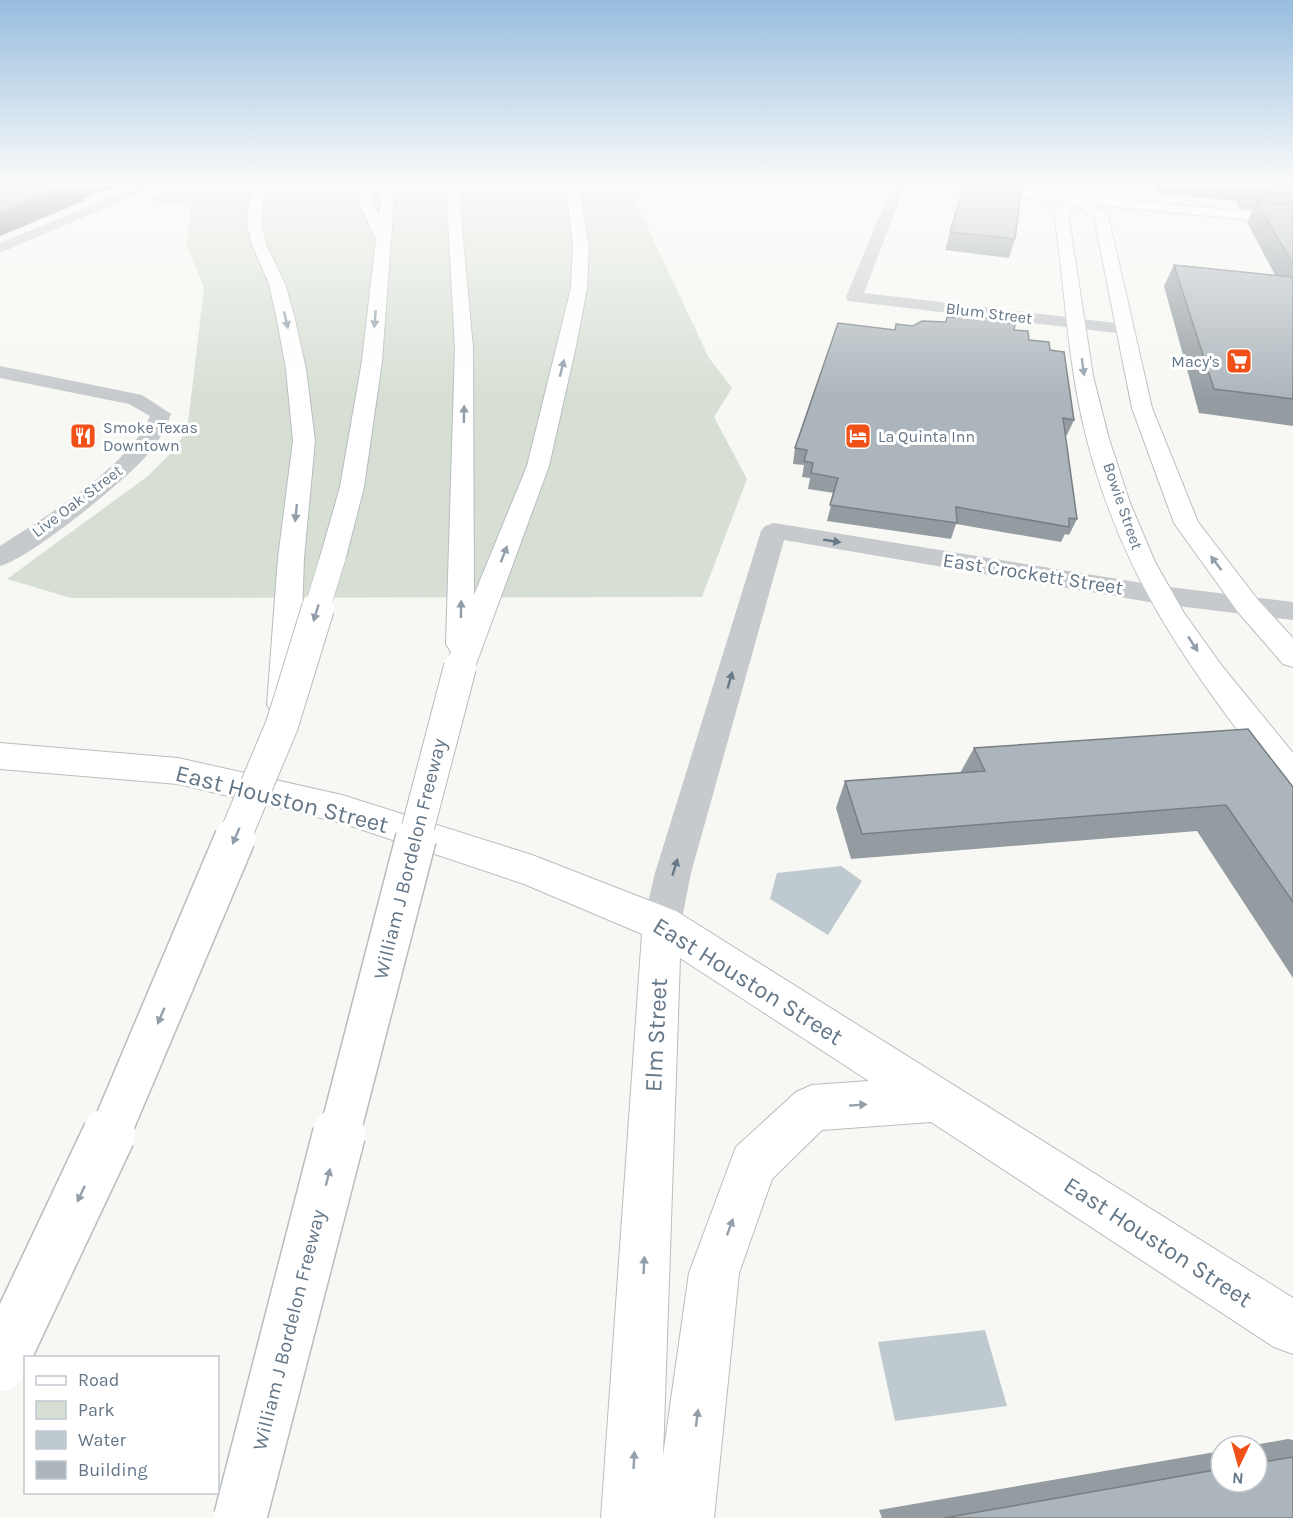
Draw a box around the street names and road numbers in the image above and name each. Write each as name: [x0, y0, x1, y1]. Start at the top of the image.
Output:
street label: Blum Street: [945, 298, 1033, 328]
street label: Bowie Street: [1099, 460, 1147, 552]
street label: Live Oak Street: [28, 461, 126, 541]
street label: East Crockett Street: [941, 548, 1125, 600]
street label: William J Bordelon Freeway: [369, 736, 451, 982]
street label: East Houston Street: [173, 759, 391, 839]
street label: East Houston Street: [648, 911, 848, 1051]
street label: Elm Street: [639, 977, 673, 1093]
street label: East Houston Street: [1059, 1171, 1257, 1313]
street label: William J Bordelon Freeway: [248, 1207, 330, 1453]

